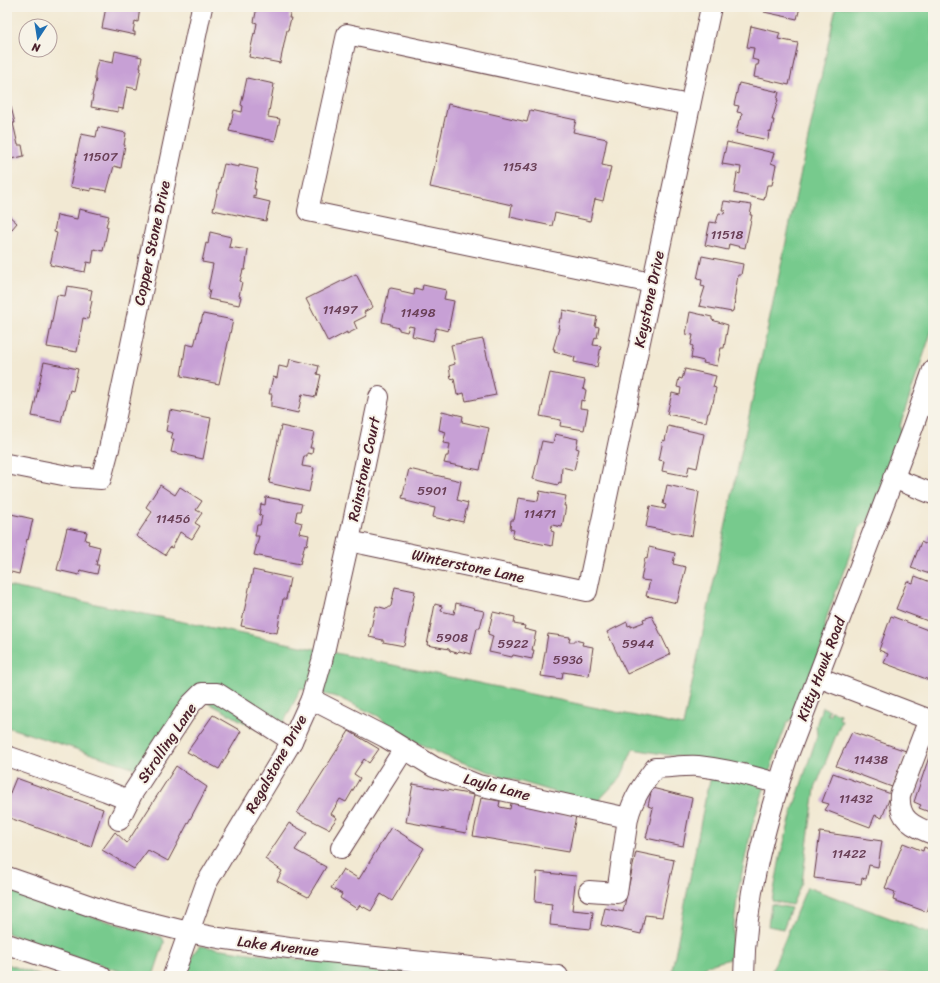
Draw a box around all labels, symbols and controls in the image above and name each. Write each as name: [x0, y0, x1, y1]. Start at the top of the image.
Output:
north arrow: [18, 18, 58, 58]
text: N: [30, 37, 43, 58]
house number: 11507: [83, 145, 119, 168]
house number: 11543: [503, 155, 537, 178]
street label: Copper Stone Drive: [126, 178, 178, 308]
house number: 11518: [711, 223, 743, 246]
street label: Keystone Drive: [626, 248, 672, 350]
house number: 11497: [323, 298, 359, 321]
house number: 11498: [400, 301, 436, 324]
street label: Rainstone Court: [340, 413, 388, 524]
house number: 5901: [417, 479, 447, 502]
house number: 11471: [524, 502, 557, 525]
house number: 11456: [156, 507, 190, 530]
street label: Winterstone Lane: [409, 541, 527, 591]
street label: Kitty Hawk Road: [789, 612, 853, 725]
house number: 5908: [436, 626, 468, 649]
house number: 5922: [498, 632, 529, 655]
house number: 5944: [622, 632, 654, 655]
house number: 5936: [553, 648, 583, 671]
street label: Strolling Lane: [130, 697, 204, 789]
street label: Regalstone Drive: [238, 710, 314, 818]
house number: 11438: [854, 748, 888, 771]
street label: Layla Lane: [461, 766, 534, 808]
house number: 11432: [839, 787, 873, 810]
house number: 11422: [832, 842, 867, 865]
street label: Lake Avenue: [236, 928, 321, 964]

